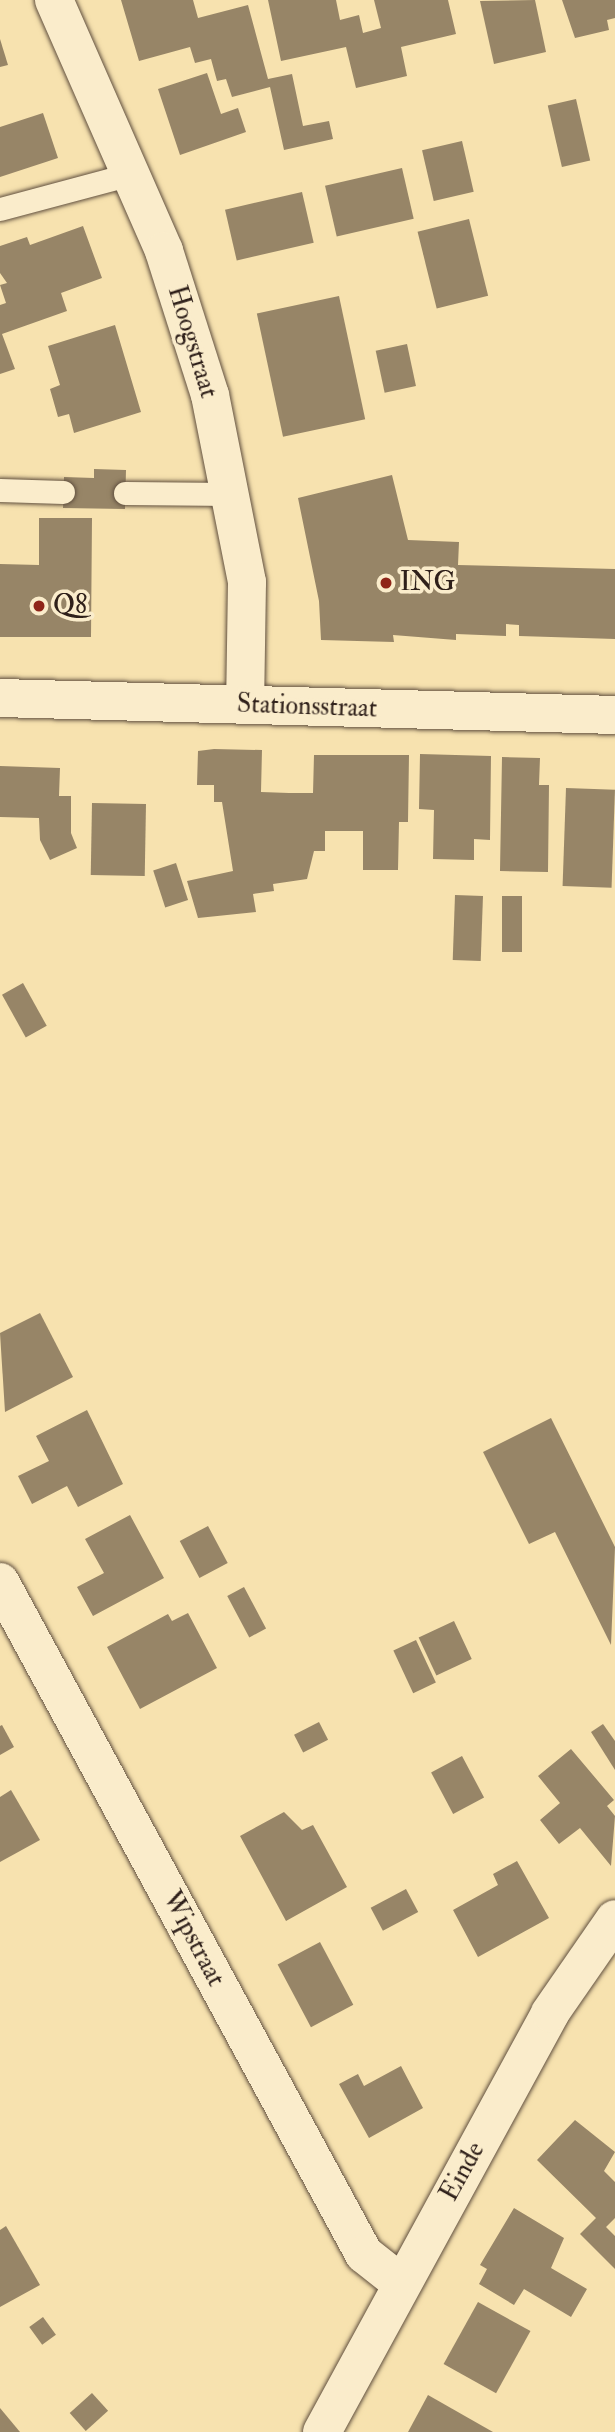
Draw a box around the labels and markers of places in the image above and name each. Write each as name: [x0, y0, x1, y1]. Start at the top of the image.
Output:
place label: ING: [400, 567, 455, 599]
marker: ING: [378, 575, 394, 591]
place label: Q8: [53, 590, 87, 622]
marker: Q8: [31, 598, 47, 614]

